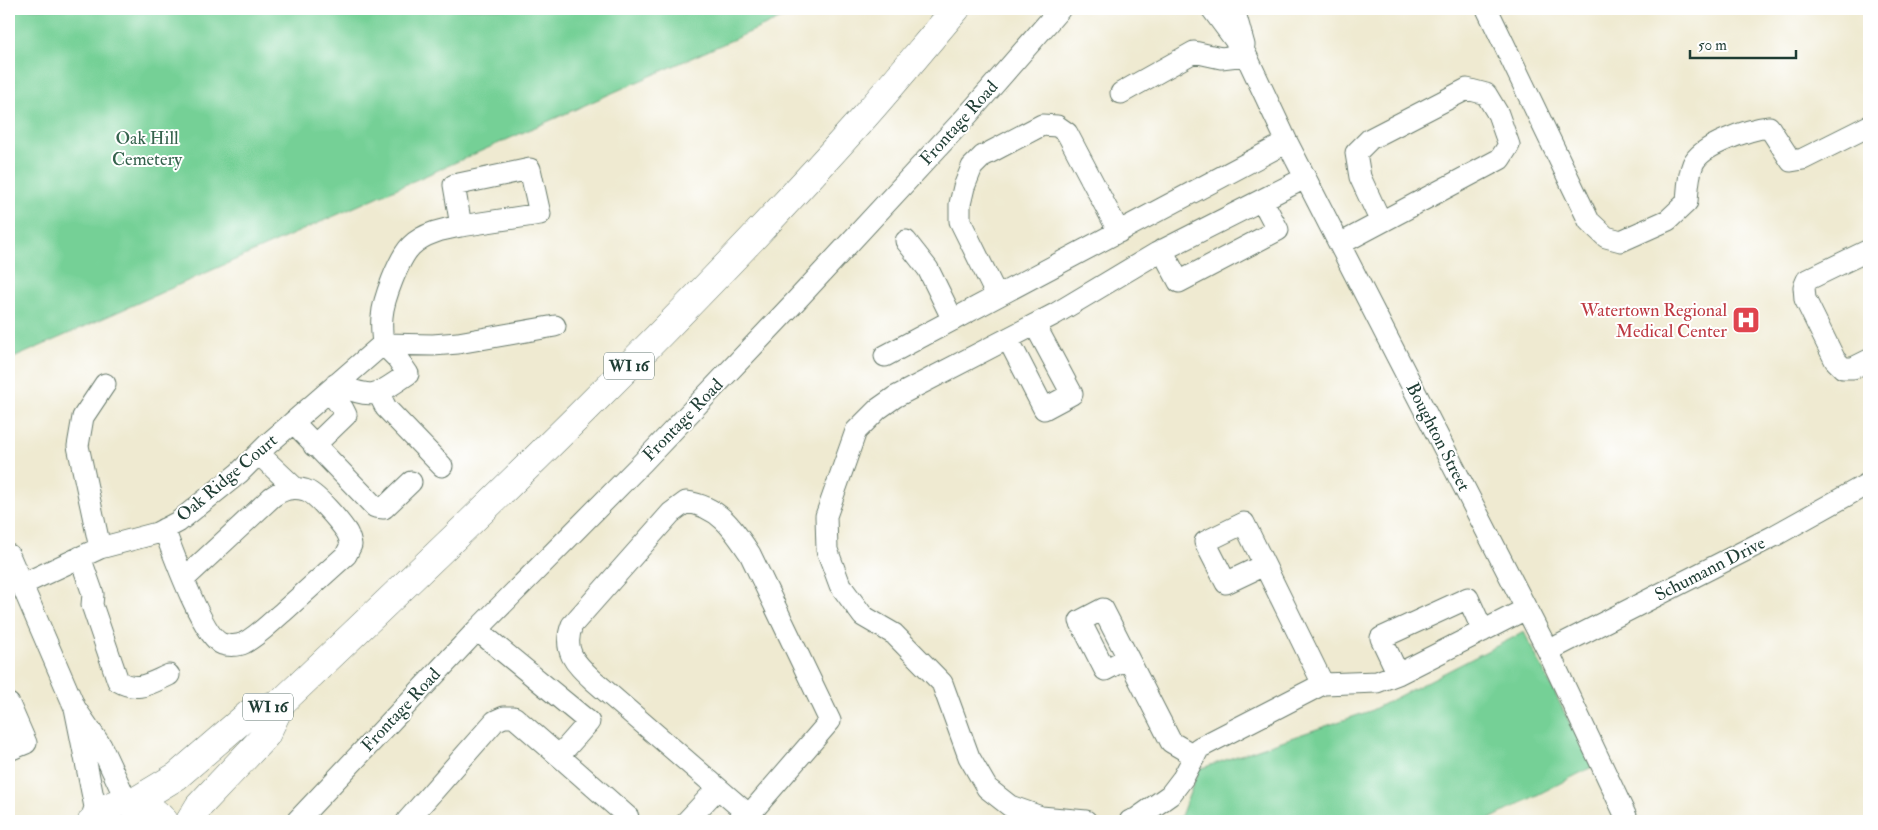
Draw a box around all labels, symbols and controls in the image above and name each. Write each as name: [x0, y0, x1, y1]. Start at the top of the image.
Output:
scale bar: [1690, 28, 1797, 60]
text: 50 m: [1698, 36, 1727, 55]
street label: Frontage Road: [915, 76, 1003, 170]
park label: Oak Hill Cemetery: [112, 127, 183, 171]
place label: Watertown Regional Medical Center: [1580, 299, 1727, 343]
hospital icon: Watertown Regional Medical Center: [1731, 305, 1761, 335]
road number: WI 16: [604, 352, 654, 380]
street label: Frontage Road: [638, 374, 728, 466]
street label: Boughton Street: [1401, 379, 1475, 495]
street label: Oak Ridge Court: [172, 429, 282, 527]
street label: Schumann Drive: [1651, 531, 1769, 607]
street label: Frontage Road: [356, 663, 446, 757]
road number: WI 16: [243, 694, 293, 720]

